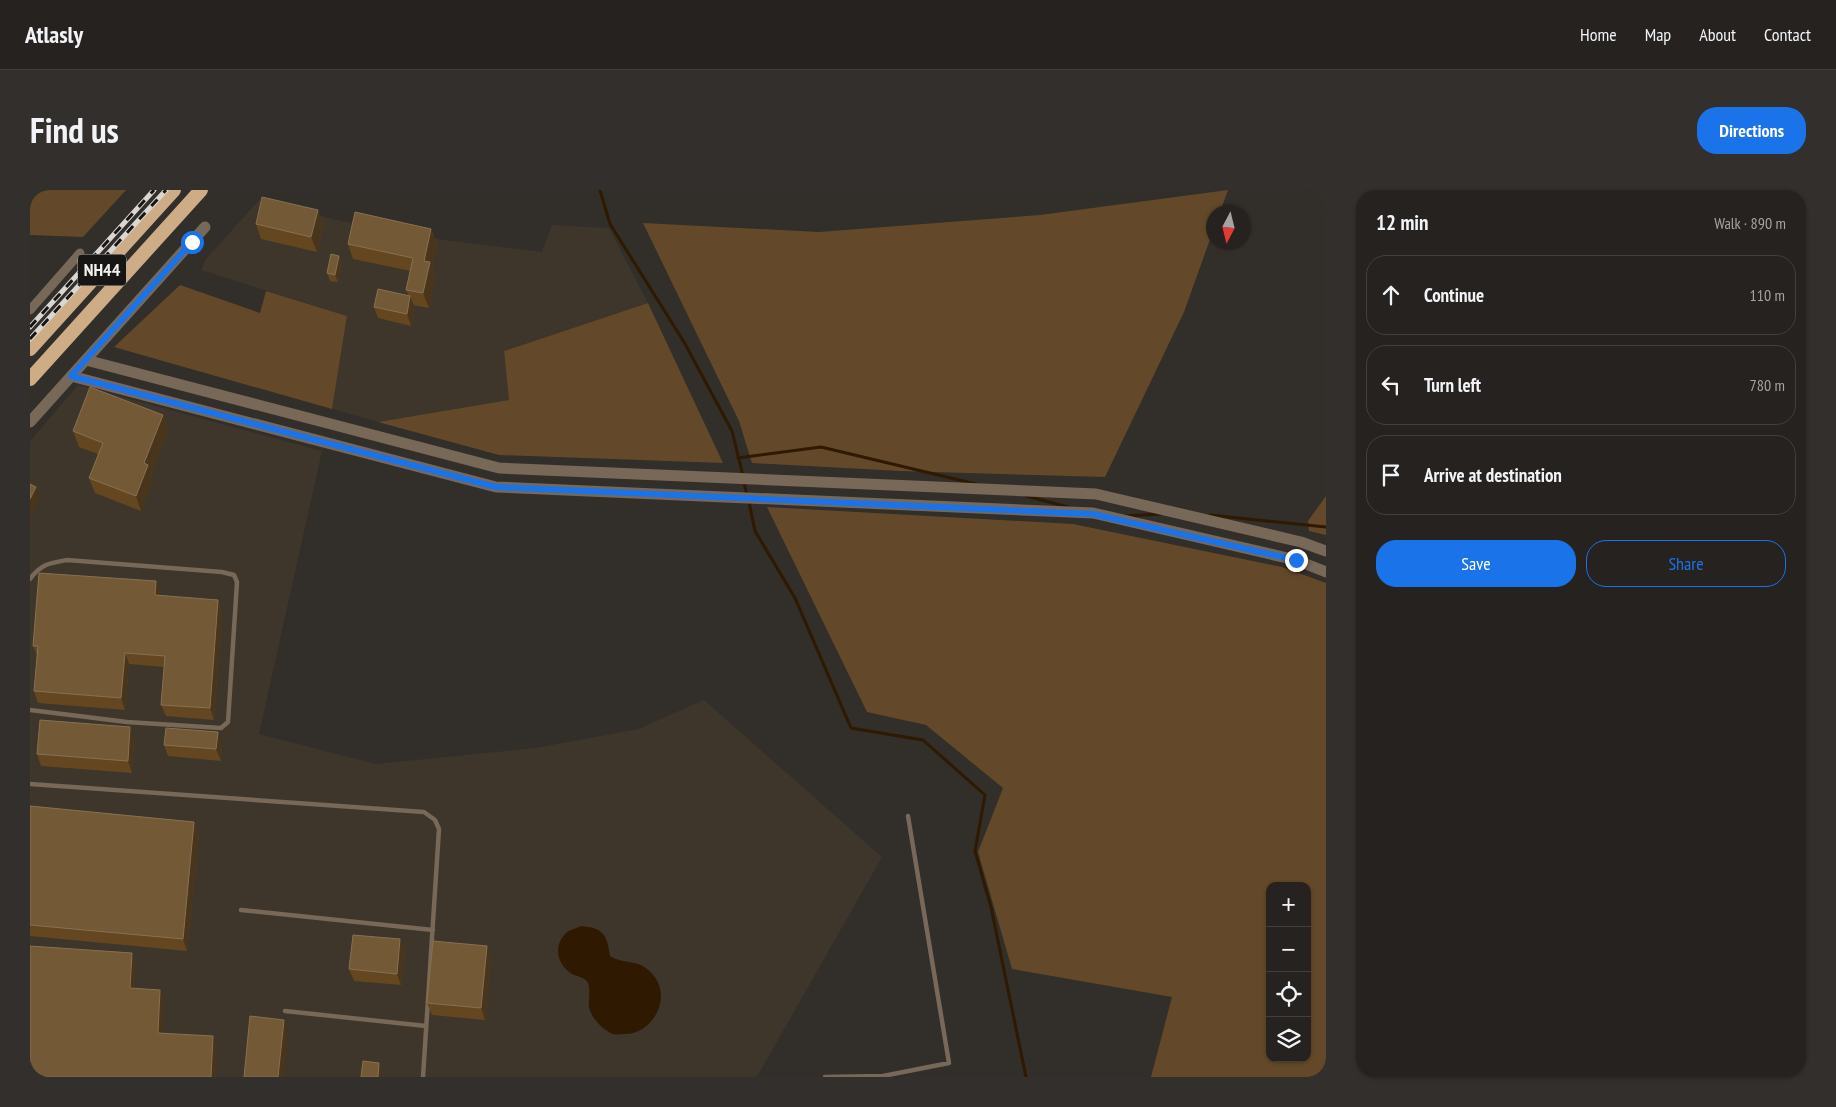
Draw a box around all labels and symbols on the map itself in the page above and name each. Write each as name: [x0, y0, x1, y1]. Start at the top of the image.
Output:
north arrow: [1206, 205, 1251, 250]
route start: [181, 231, 204, 254]
road number: NH44: [78, 254, 126, 286]
route end: [1285, 549, 1308, 572]

